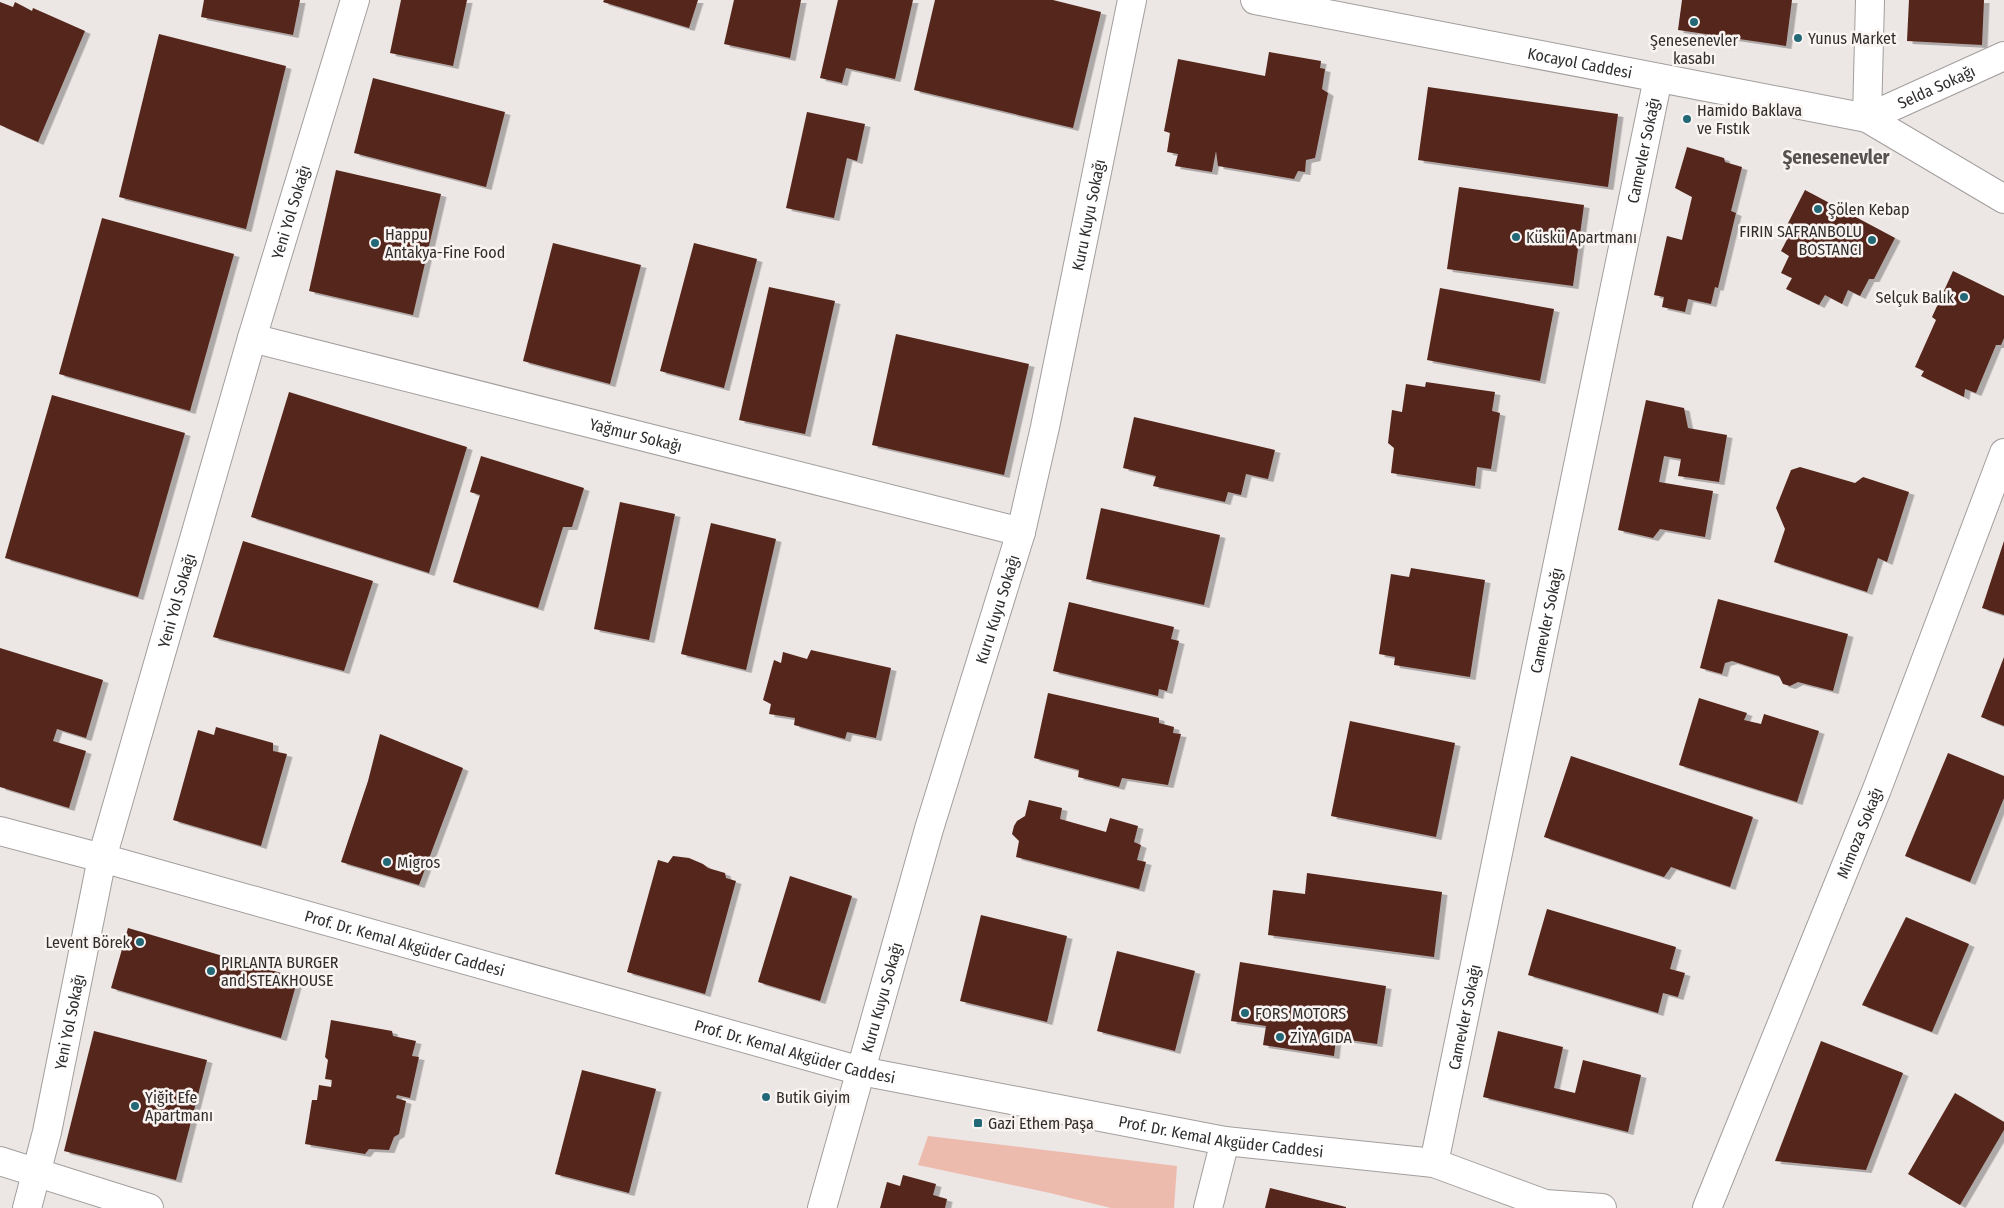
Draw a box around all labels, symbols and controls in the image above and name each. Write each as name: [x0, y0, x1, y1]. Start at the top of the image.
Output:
marker: Şenesenevler kasabı: [1688, 16, 1700, 28]
place label: Yunus Market: [1808, 29, 1897, 48]
place label: Şenesenevler kasabı: [1650, 31, 1738, 68]
marker: Yunus Market: [1792, 32, 1804, 44]
street label: Kocayol Caddesi: [1526, 43, 1634, 82]
street label: Selda Sokağı: [1894, 61, 1978, 112]
street label: Camevler Sokağı: [1623, 96, 1663, 205]
place label: Hamido Baklava ve Fıstık: [1697, 101, 1802, 138]
marker: Hamido Baklava ve Fıstık: [1681, 113, 1693, 125]
district label: Şenesenevler: [1782, 146, 1891, 170]
street label: Kuru Kuyu Sokağı: [1068, 157, 1109, 272]
street label: Yeni Yol Sokağı: [267, 163, 314, 261]
place label: Şölen Kebap: [1828, 200, 1909, 219]
marker: Şölen Kebap: [1812, 203, 1824, 215]
place label: FIRIN SAFRANBOLU BOSTANCI: [1739, 222, 1862, 259]
place label: Happu Antakya-Fine Food: [385, 225, 505, 262]
place label: Küskü Apartmanı: [1526, 228, 1637, 247]
marker: Küskü Apartmanı: [1510, 231, 1522, 243]
marker: FIRIN SAFRANBOLU BOSTANCI: [1866, 234, 1878, 246]
marker: Happu Antakya-Fine Food: [369, 237, 381, 249]
place label: Selçuk Balık: [1876, 288, 1955, 307]
marker: Selçuk Balık: [1958, 291, 1970, 303]
street label: Yağmur Sokağı: [588, 414, 684, 456]
street label: Yeni Yol Sokağı: [154, 551, 199, 650]
street label: Kuru Kuyu Sokağı: [971, 552, 1023, 666]
street label: Camevler Sokağı: [1526, 566, 1566, 675]
street label: Mimoza Sokağı: [1832, 784, 1886, 881]
place label: Migros: [397, 853, 440, 872]
marker: Migros: [381, 856, 393, 868]
street label: Prof. Dr. Kemal Akgüder Caddesi: [303, 906, 507, 980]
place label: Levent Börek: [45, 933, 131, 952]
marker: Levent Börek: [134, 936, 146, 948]
street label: Kuru Kuyu Sokağı: [857, 940, 906, 1054]
place label: PIRLANTA BURGER and STEAKHOUSE: [221, 953, 339, 990]
street label: Camevler Sokağı: [1444, 963, 1484, 1072]
marker: PIRLANTA BURGER and STEAKHOUSE: [205, 965, 217, 977]
street label: Yeni Yol Sokağı: [50, 972, 88, 1071]
place label: FORS MOTORS: [1255, 1004, 1346, 1023]
marker: FORS MOTORS: [1239, 1007, 1251, 1019]
street label: Prof. Dr. Kemal Akgüder Caddesi: [693, 1015, 897, 1087]
place label: ZİYA GIDA: [1290, 1028, 1353, 1047]
marker: ZİYA GIDA: [1274, 1031, 1286, 1043]
place label: Yiğit Efe Apartmanı: [145, 1088, 213, 1125]
place label: Butik Giyim: [776, 1088, 850, 1107]
marker: Butik Giyim: [760, 1091, 772, 1103]
marker: Yiğit Efe Apartmanı: [129, 1100, 141, 1112]
street label: Prof. Dr. Kemal Akgüder Caddesi: [1117, 1111, 1324, 1161]
place label: Gazi Ethem Paşa: [988, 1114, 1094, 1133]
marker: Gazi Ethem Paşa: [972, 1117, 984, 1129]

